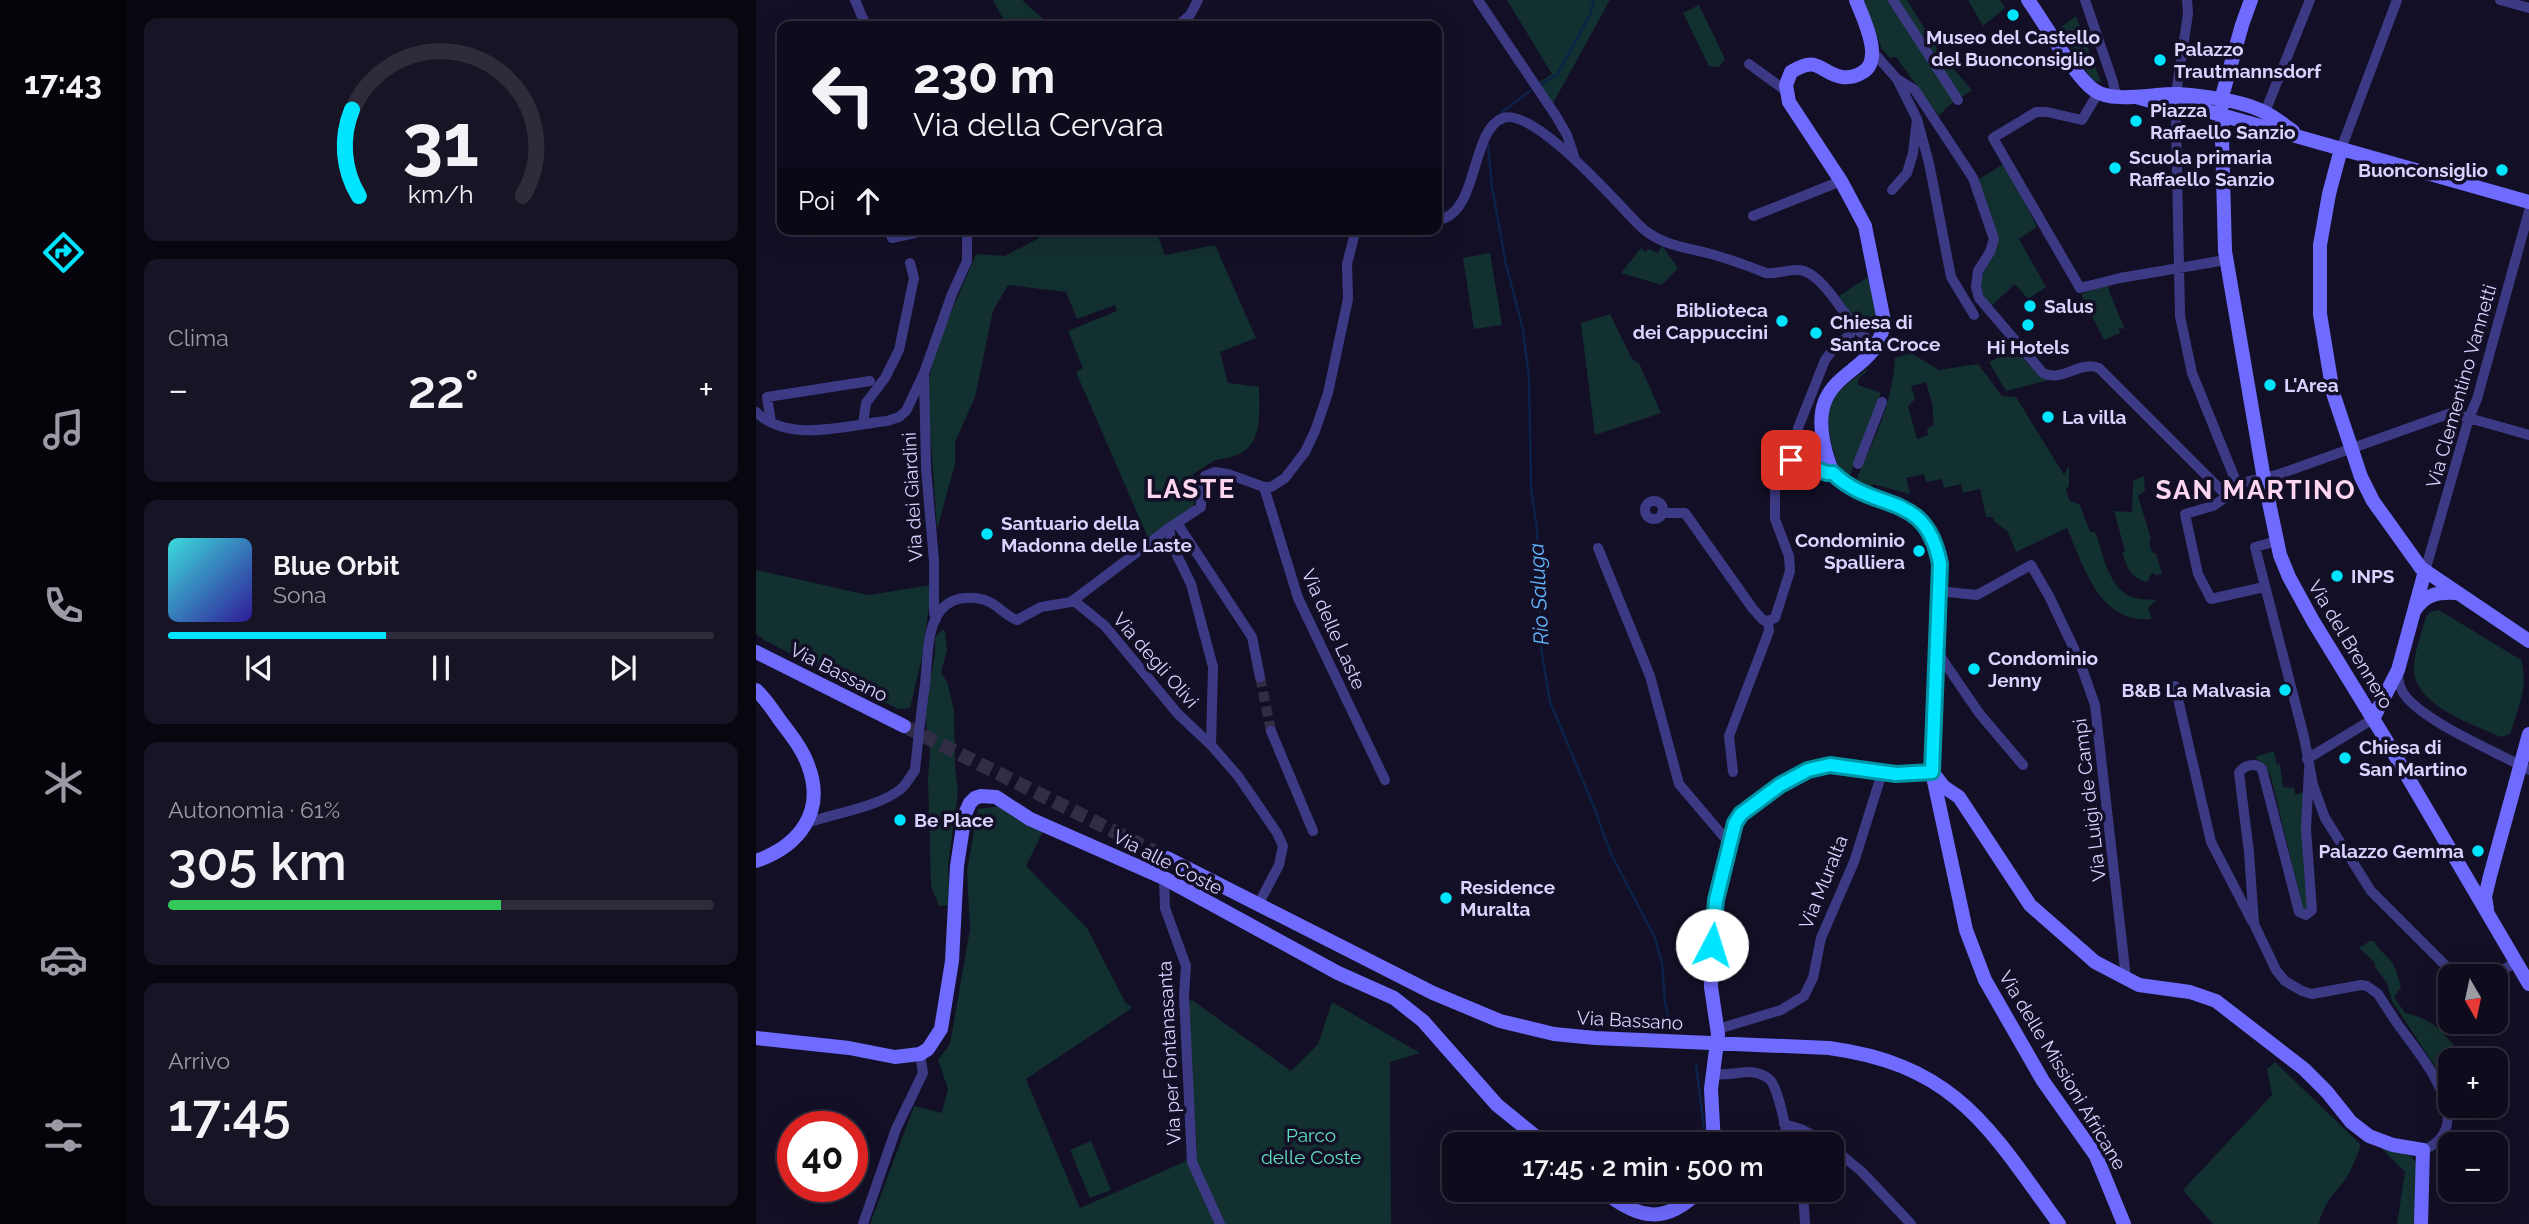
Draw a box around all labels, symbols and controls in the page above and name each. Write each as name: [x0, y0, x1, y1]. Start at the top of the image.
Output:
marker: Museo del Castello del Buonconsiglio: [2005, 7, 2021, 23]
place label: Museo del Castello del Buonconsiglio: [1926, 26, 2100, 70]
place label: Palazzo Trautmannsdorf: [2174, 38, 2322, 82]
text: 230 m: [913, 47, 1055, 104]
icon: left: [798, 49, 889, 140]
marker: Palazzo Trautmannsdorf: [2152, 52, 2168, 68]
text: 17:43: [24, 64, 102, 101]
text: 31: [403, 98, 479, 183]
place label: Piazza Raffaello Sanzio: [2150, 99, 2296, 143]
text: Via della Cervara: [913, 106, 1164, 143]
marker: Piazza Raffaello Sanzio: [2128, 113, 2144, 129]
place label: Scuola primaria Raffaello Sanzio: [2129, 146, 2275, 190]
place label: Buonconsiglio: [2358, 159, 2488, 181]
marker: Scuola primaria Raffaello Sanzio: [2107, 160, 2123, 176]
marker: Buonconsiglio: [2494, 162, 2510, 178]
text: km/h: [408, 178, 474, 208]
icon: ahead: [849, 182, 887, 220]
text: Poi: [798, 186, 835, 216]
icon: directions: [39, 228, 88, 277]
street label: Via Clementino Vannetti: [2421, 282, 2501, 490]
place label: Salus: [2044, 295, 2094, 317]
marker: Salus: [2022, 298, 2038, 314]
place label: Biblioteca dei Cappuccini: [1633, 299, 1768, 343]
place label: Chiesa di Santa Croce: [1830, 311, 1940, 355]
marker: Biblioteca dei Cappuccini: [1774, 313, 1790, 329]
marker: Hi Hotels: [2020, 317, 2036, 333]
text: Clima: [168, 324, 229, 351]
marker: Chiesa di Santa Croce: [1808, 325, 1824, 341]
place label: Hi Hotels: [1987, 336, 2069, 358]
text: 22°: [408, 359, 479, 420]
text: −: [168, 367, 188, 412]
text: +: [698, 367, 714, 412]
place label: L'Area: [2284, 374, 2339, 396]
marker: L'Area: [2262, 377, 2278, 393]
icon: music: [39, 405, 88, 454]
place label: La villa: [2062, 406, 2126, 428]
marker: La villa: [2040, 409, 2056, 425]
pin: [1761, 430, 1821, 490]
street label: Via dei Giardini: [898, 432, 926, 562]
icon: arrive: [1772, 441, 1810, 479]
district label: LASTE: [1146, 474, 1236, 504]
district label: SAN MARTINO: [2155, 475, 2357, 505]
place label: Santuario della Madonna delle Laste: [1001, 512, 1192, 556]
marker: Santuario della Madonna delle Laste: [979, 526, 995, 542]
place label: Condominio Spalliera: [1795, 529, 1905, 573]
water label: Rio Saluga: [1523, 542, 1554, 646]
marker: Condominio Spalliera: [1911, 543, 1927, 559]
text: Blue Orbit: [273, 551, 400, 581]
street label: Via delle Laste: [1298, 565, 1370, 693]
place label: INPS: [2351, 565, 2395, 587]
marker: INPS: [2329, 568, 2345, 584]
street label: Via del Brennero: [2304, 576, 2398, 712]
icon: phone: [39, 581, 88, 630]
text: Sona: [273, 581, 327, 608]
street label: Via degli Olivi: [1109, 608, 1203, 712]
street label: Via Bassano: [787, 638, 891, 706]
place label: Condominio Jenny: [1988, 647, 2098, 691]
icon: previous: [240, 649, 278, 687]
icon: pause: [422, 649, 460, 687]
icon: next: [604, 649, 642, 687]
marker: Condominio Jenny: [1966, 661, 1982, 677]
place label: B&B La Malvasia: [2122, 679, 2271, 701]
marker: B&B La Malvasia: [2277, 682, 2293, 698]
street label: Via Luigi de Campi: [2068, 717, 2110, 883]
place label: Chiesa di San Martino: [2359, 736, 2467, 780]
marker: Chiesa di San Martino: [2337, 750, 2353, 766]
icon: climate: [39, 758, 88, 807]
text: Autonomia · 61%: [168, 796, 340, 823]
place label: Be Place: [914, 809, 994, 831]
marker: Be Place: [892, 812, 908, 828]
street label: Via alle Coste: [1110, 825, 1226, 899]
text: 305 km: [168, 831, 347, 892]
street label: Via Muralta: [1794, 832, 1852, 932]
place label: Palazzo Gemma: [2318, 840, 2464, 862]
marker: Palazzo Gemma: [2470, 843, 2486, 859]
place label: Residence Muralta: [1460, 876, 1555, 920]
marker: Residence Muralta: [1438, 890, 1454, 906]
position arrow: [1675, 908, 1749, 982]
icon: car: [39, 935, 88, 984]
street label: Via per Fontanasanta: [1153, 960, 1185, 1146]
north arrow: [2438, 964, 2508, 1034]
map controls: [2438, 964, 2508, 1202]
street label: Via delle Missioni Africane: [1995, 966, 2131, 1174]
street label: Via Bassano: [1576, 1006, 1684, 1034]
text: Arrivo: [168, 1047, 230, 1074]
button: +: [2438, 1048, 2508, 1118]
text: 17:45: [168, 1082, 291, 1143]
icon: filters: [39, 1111, 88, 1160]
speed limit sign: 40: [777, 1111, 868, 1202]
park label: Parco delle Coste: [1261, 1124, 1361, 1168]
button: −: [2438, 1132, 2508, 1202]
text: 17:45 · 2 min · 500 m: [1522, 1152, 1764, 1182]

